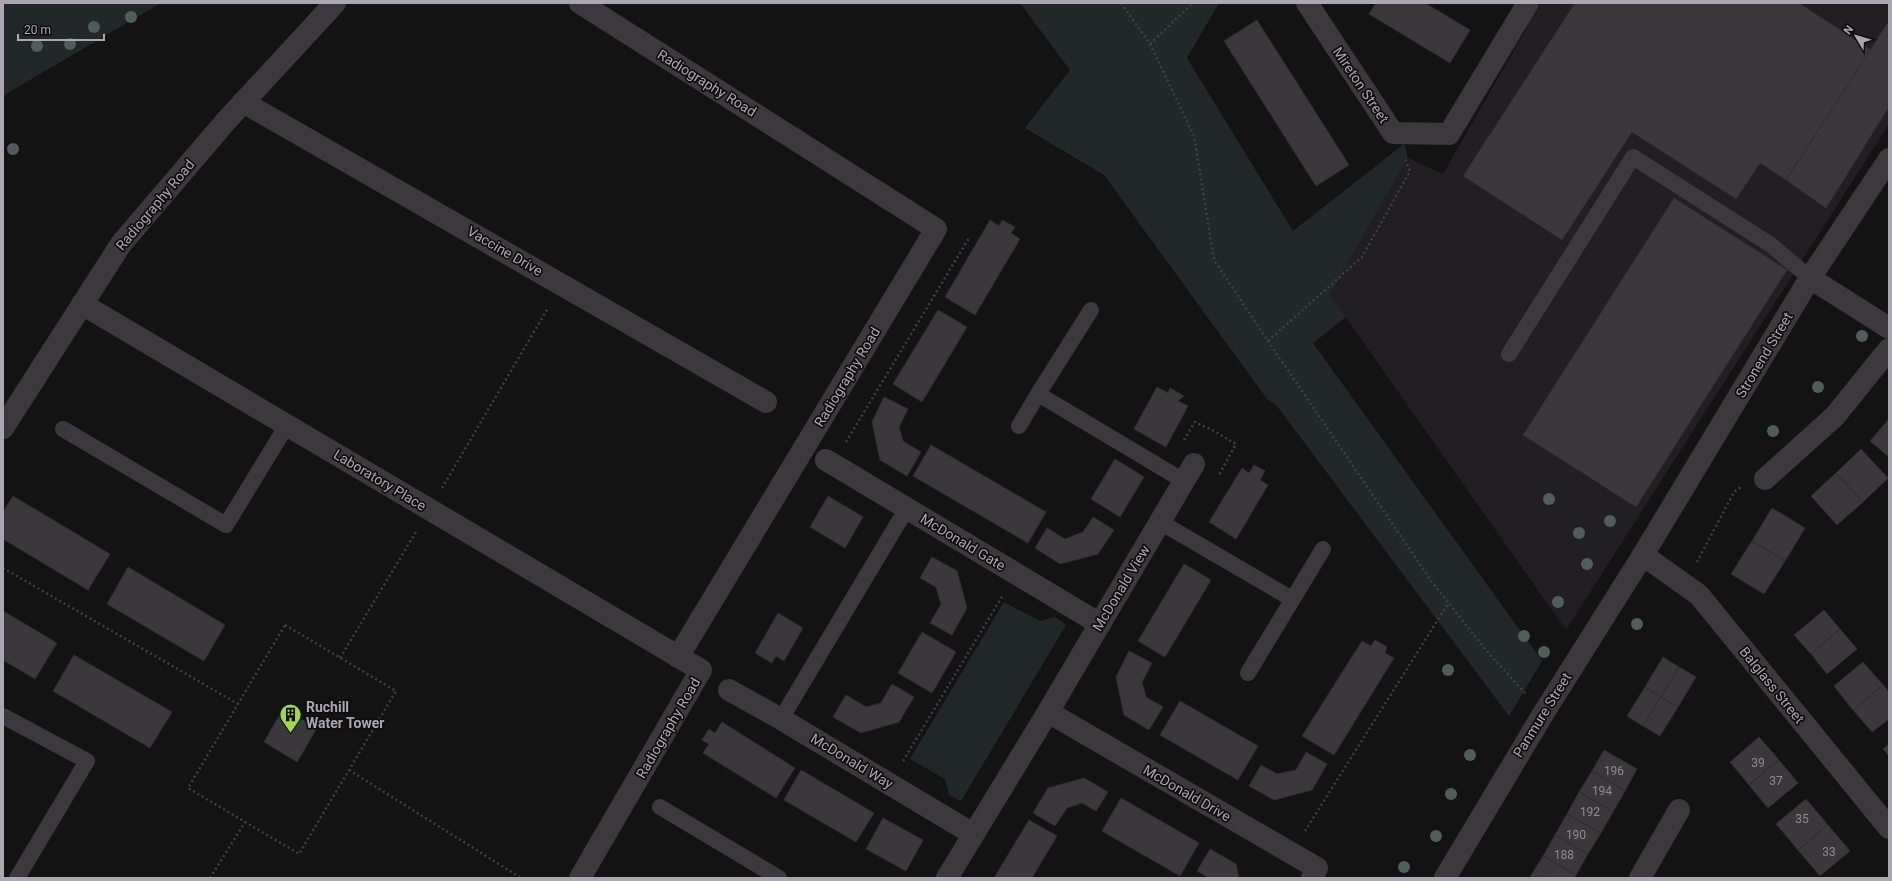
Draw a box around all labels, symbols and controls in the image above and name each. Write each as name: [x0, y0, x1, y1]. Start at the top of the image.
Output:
scale bar: [18, 16, 104, 42]
north arrow: [1836, 16, 1876, 56]
text: 20 m: [24, 23, 51, 37]
text: N: [1841, 23, 1856, 37]
street label: Mireton Street: [1330, 44, 1393, 126]
street label: Radiography Road: [655, 46, 759, 120]
street label: Radiography Road: [112, 156, 198, 254]
street label: Vaccine Drive: [464, 223, 546, 279]
street label: Stronend Street: [1732, 309, 1796, 401]
street label: Radiography Road: [811, 324, 883, 430]
street label: Laboratory Place: [331, 446, 429, 514]
street label: McDonald Gate: [918, 510, 1008, 574]
street label: McDonald View: [1089, 542, 1153, 634]
street label: Balglass Street: [1736, 644, 1808, 727]
street label: Panmure Street: [1510, 669, 1575, 760]
street label: Radiography Road: [633, 675, 703, 781]
place label: Ruchill Water Tower: [306, 699, 384, 731]
building icon: Ruchill Water Tower: [277, 702, 303, 735]
street label: McDonald Way: [808, 730, 896, 792]
house number: 39: [1751, 756, 1765, 770]
street label: McDonald Drive: [1140, 761, 1234, 825]
house number: 196: [1604, 764, 1624, 778]
house number: 37: [1769, 774, 1783, 788]
house number: 194: [1592, 784, 1612, 798]
house number: 192: [1580, 805, 1600, 819]
house number: 35: [1795, 812, 1809, 826]
house number: 190: [1566, 828, 1586, 842]
house number: 33: [1822, 845, 1836, 859]
house number: 188: [1554, 848, 1574, 862]

